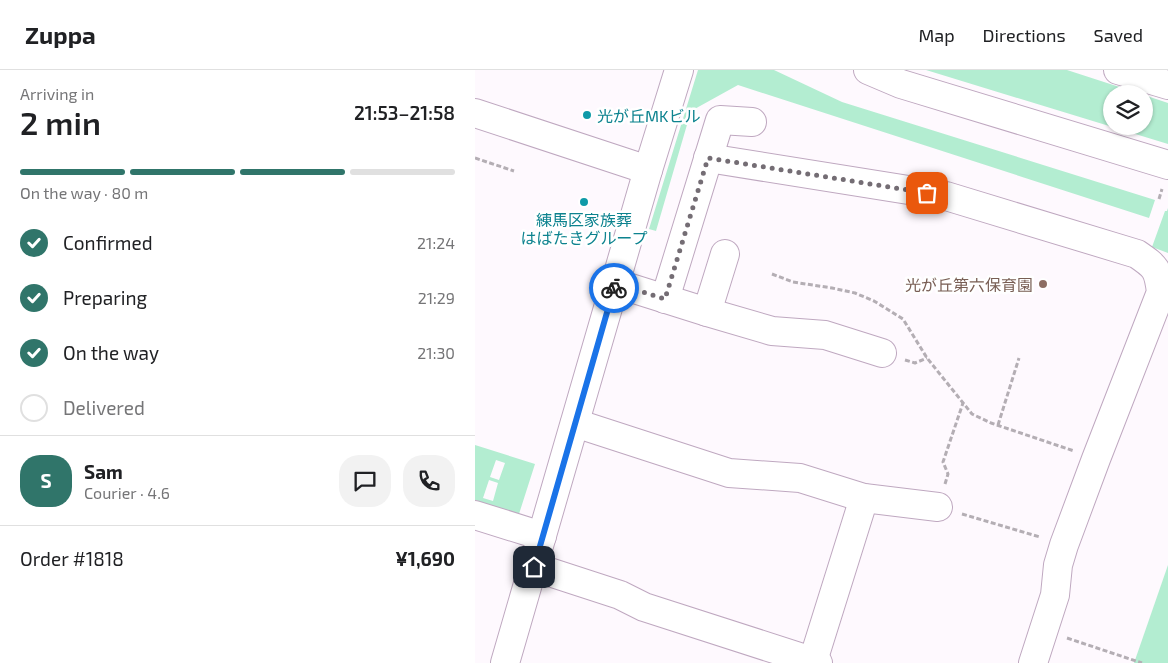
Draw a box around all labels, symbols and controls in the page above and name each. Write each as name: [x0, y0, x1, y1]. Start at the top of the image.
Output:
text: Zuppa: [25, 20, 96, 49]
text: Map: [918, 24, 955, 46]
text: Directions: [983, 24, 1066, 46]
text: Saved: [1094, 24, 1143, 46]
text: Arriving in: [20, 84, 94, 103]
map controls: [1103, 85, 1153, 135]
button: layers: [1103, 85, 1153, 135]
text: 21:53–21:58: [354, 101, 455, 124]
text: 2 min: [20, 103, 101, 141]
place label: 光が丘MKビル: [597, 106, 701, 125]
marker: 光が丘MKビル: [581, 109, 593, 121]
pin: [906, 172, 948, 214]
icon: bag: [913, 179, 941, 207]
text: On the way · 80 m: [20, 183, 148, 202]
marker: 練馬区家族葬 はばたきグループ: [578, 196, 590, 208]
place label: 練馬区家族葬 はばたきグループ: [520, 210, 648, 247]
icon: check: [20, 229, 48, 257]
text: Confirmed: [63, 231, 153, 254]
text: 21:24: [417, 233, 455, 252]
courier: [589, 263, 639, 313]
icon: bike: [600, 274, 628, 302]
place label: 光が丘第六保育園: [905, 275, 1033, 294]
marker: 光が丘第六保育園: [1037, 278, 1049, 290]
icon: check: [20, 284, 48, 312]
text: Preparing: [63, 286, 147, 309]
text: 21:29: [418, 288, 455, 307]
icon: check: [20, 339, 48, 367]
text: On the way: [63, 341, 159, 364]
text: 21:30: [417, 343, 455, 362]
text: Delivered: [63, 396, 145, 419]
button: chat: [339, 455, 391, 507]
button: phone: [403, 455, 455, 507]
text: Sam: [84, 460, 123, 483]
text: S: [40, 469, 52, 492]
text: Courier · 4.6: [84, 483, 170, 502]
pin: [513, 546, 555, 588]
text: Order #1818: [20, 547, 124, 570]
text: ¥1,690: [395, 547, 455, 570]
icon: home: [520, 553, 548, 581]

